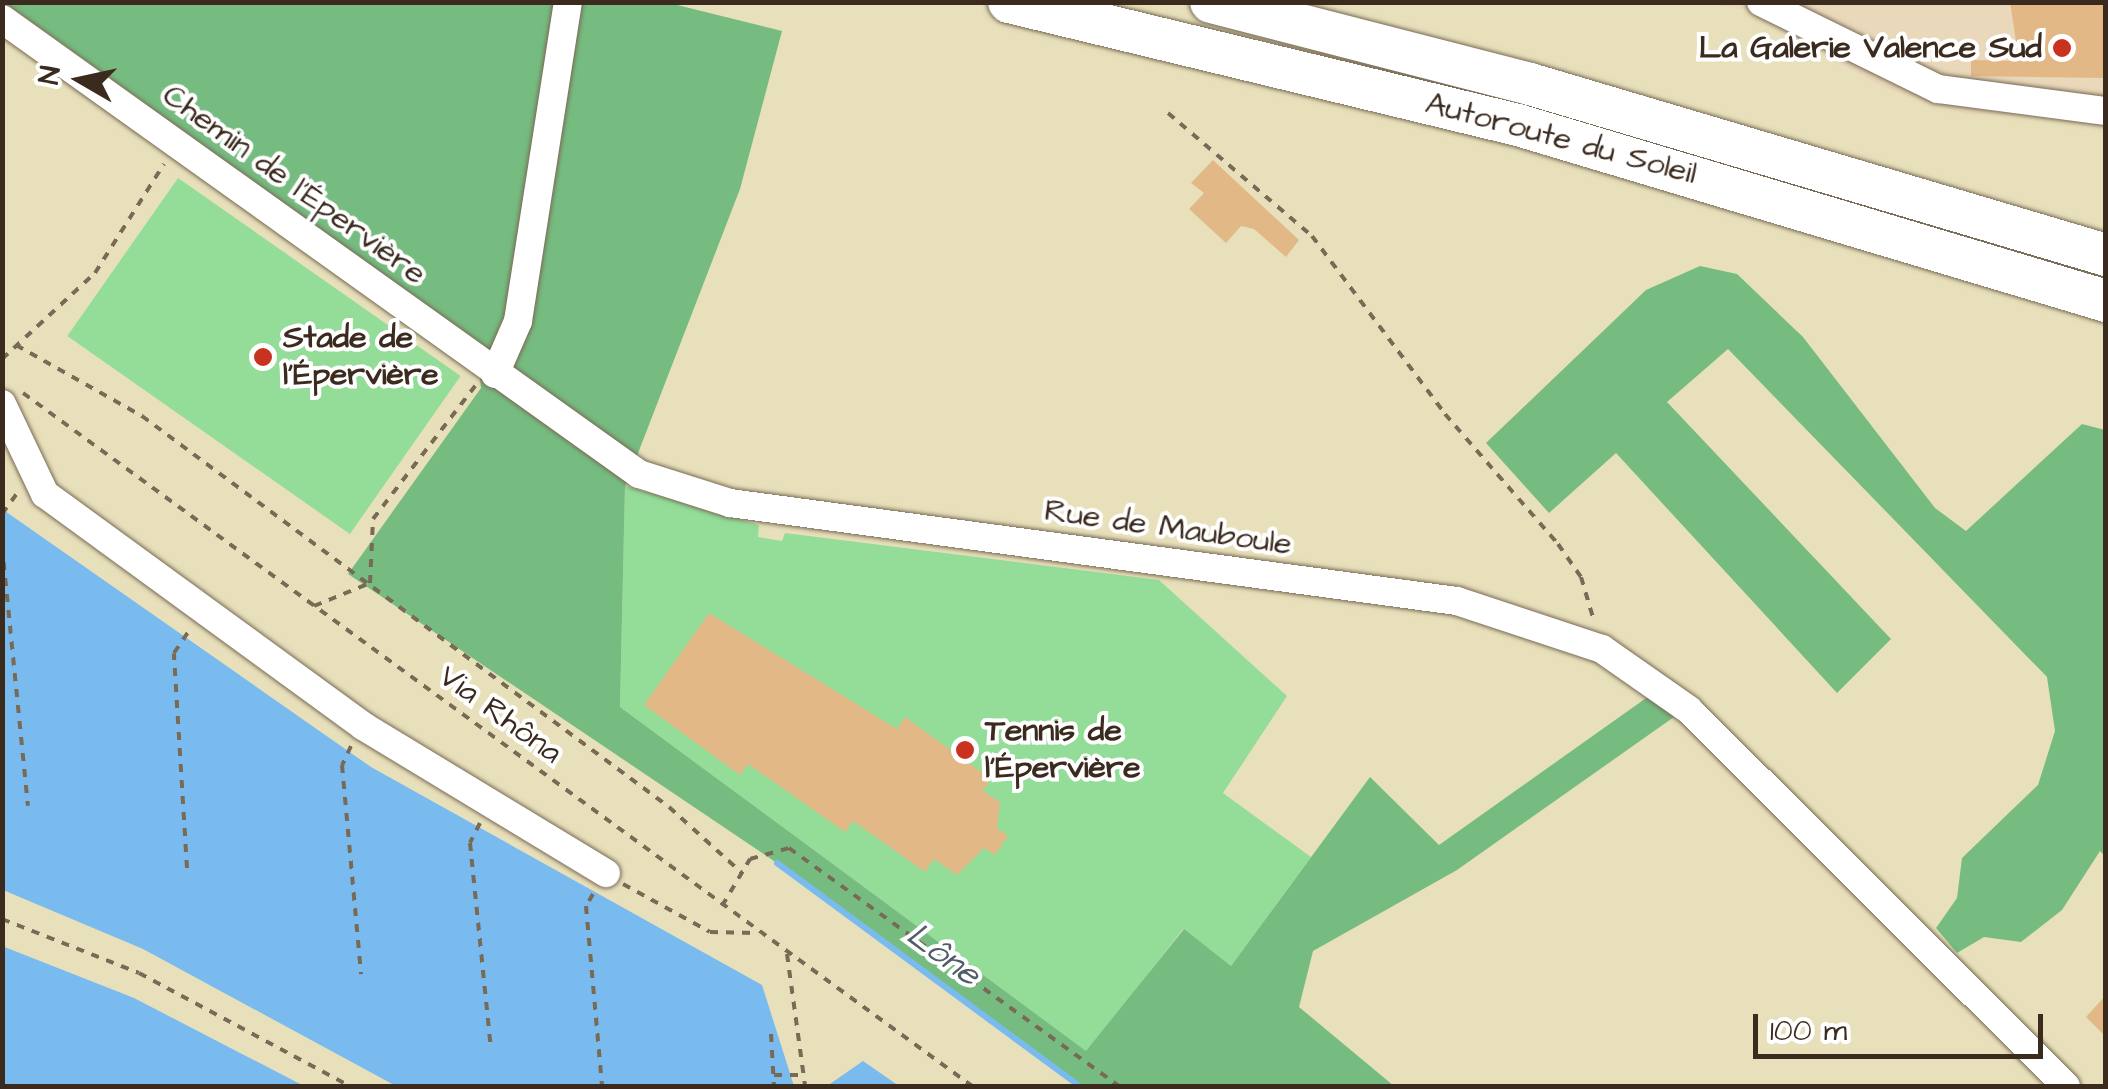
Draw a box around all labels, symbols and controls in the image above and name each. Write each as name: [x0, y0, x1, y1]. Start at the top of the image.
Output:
place label: La Galerie Valence Sud: [1699, 29, 2042, 67]
north arrow: [30, 30, 130, 130]
marker: La Galerie Valence Sud: [2051, 37, 2073, 59]
text: N: [29, 64, 71, 87]
street label: Chemin de l'Épervière: [155, 76, 433, 294]
street label: Autoroute du Soleil: [1421, 84, 1701, 194]
place label: Stade de l'Épervière: [283, 320, 439, 395]
marker: Stade de l'Épervière: [252, 346, 274, 368]
street label: Rue de Mauboule: [1042, 492, 1294, 564]
street label: Via Rhôna: [431, 657, 569, 773]
place label: Tennis de l'Épervière: [985, 713, 1141, 788]
marker: Tennis de l'Épervière: [954, 739, 976, 761]
water label: Lône: [898, 914, 988, 996]
scale bar: [1758, 994, 2048, 1056]
text: 100 m: [1770, 1010, 1847, 1052]

